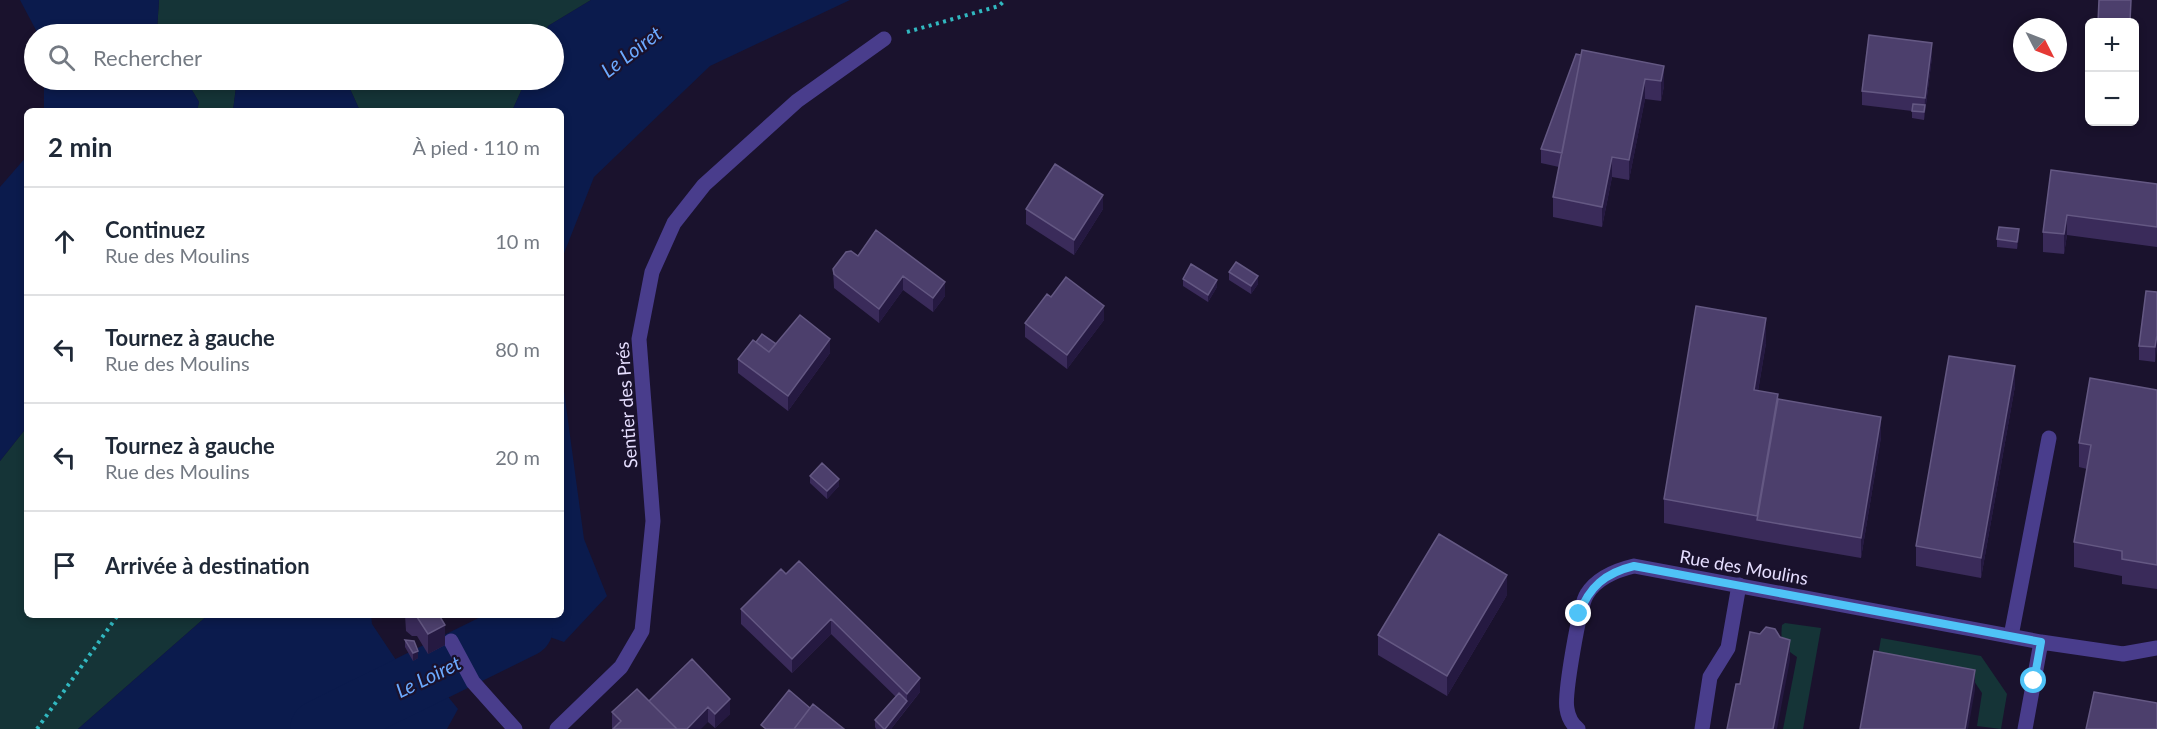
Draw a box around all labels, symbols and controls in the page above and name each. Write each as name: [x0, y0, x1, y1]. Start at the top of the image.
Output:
north arrow: [2013, 18, 2067, 72]
map controls: [2085, 18, 2139, 126]
button: +: [2085, 18, 2139, 72]
water label: Le Loiret: [596, 20, 666, 82]
search box: [24, 24, 564, 90]
icon: search: [45, 41, 78, 74]
text: Rechercher: [93, 44, 202, 71]
button: −: [2085, 72, 2139, 126]
text: 2 min: [48, 131, 112, 163]
text: À pied · 110 m: [412, 135, 540, 159]
text: Continuez: [105, 216, 205, 243]
icon: ahead: [48, 225, 81, 258]
text: 10 m: [495, 229, 540, 253]
text: Rue des Moulins: [105, 243, 250, 267]
text: Tournez à gauche: [105, 324, 275, 351]
icon: left: [48, 333, 81, 366]
text: 80 m: [495, 337, 540, 361]
street label: Sentier des Prés: [611, 341, 641, 469]
text: Rue des Moulins: [105, 351, 250, 375]
text: Tournez à gauche: [105, 432, 275, 459]
icon: left: [48, 441, 81, 474]
text: 20 m: [495, 445, 540, 469]
text: Rue des Moulins: [105, 459, 250, 483]
street label: Rue des Moulins: [1678, 545, 1810, 589]
icon: arrive: [48, 549, 81, 582]
text: Arrivée à destination: [105, 552, 310, 579]
route end: [1565, 600, 1591, 626]
water label: Le Loiret: [391, 650, 465, 702]
route start: [2020, 667, 2046, 693]

